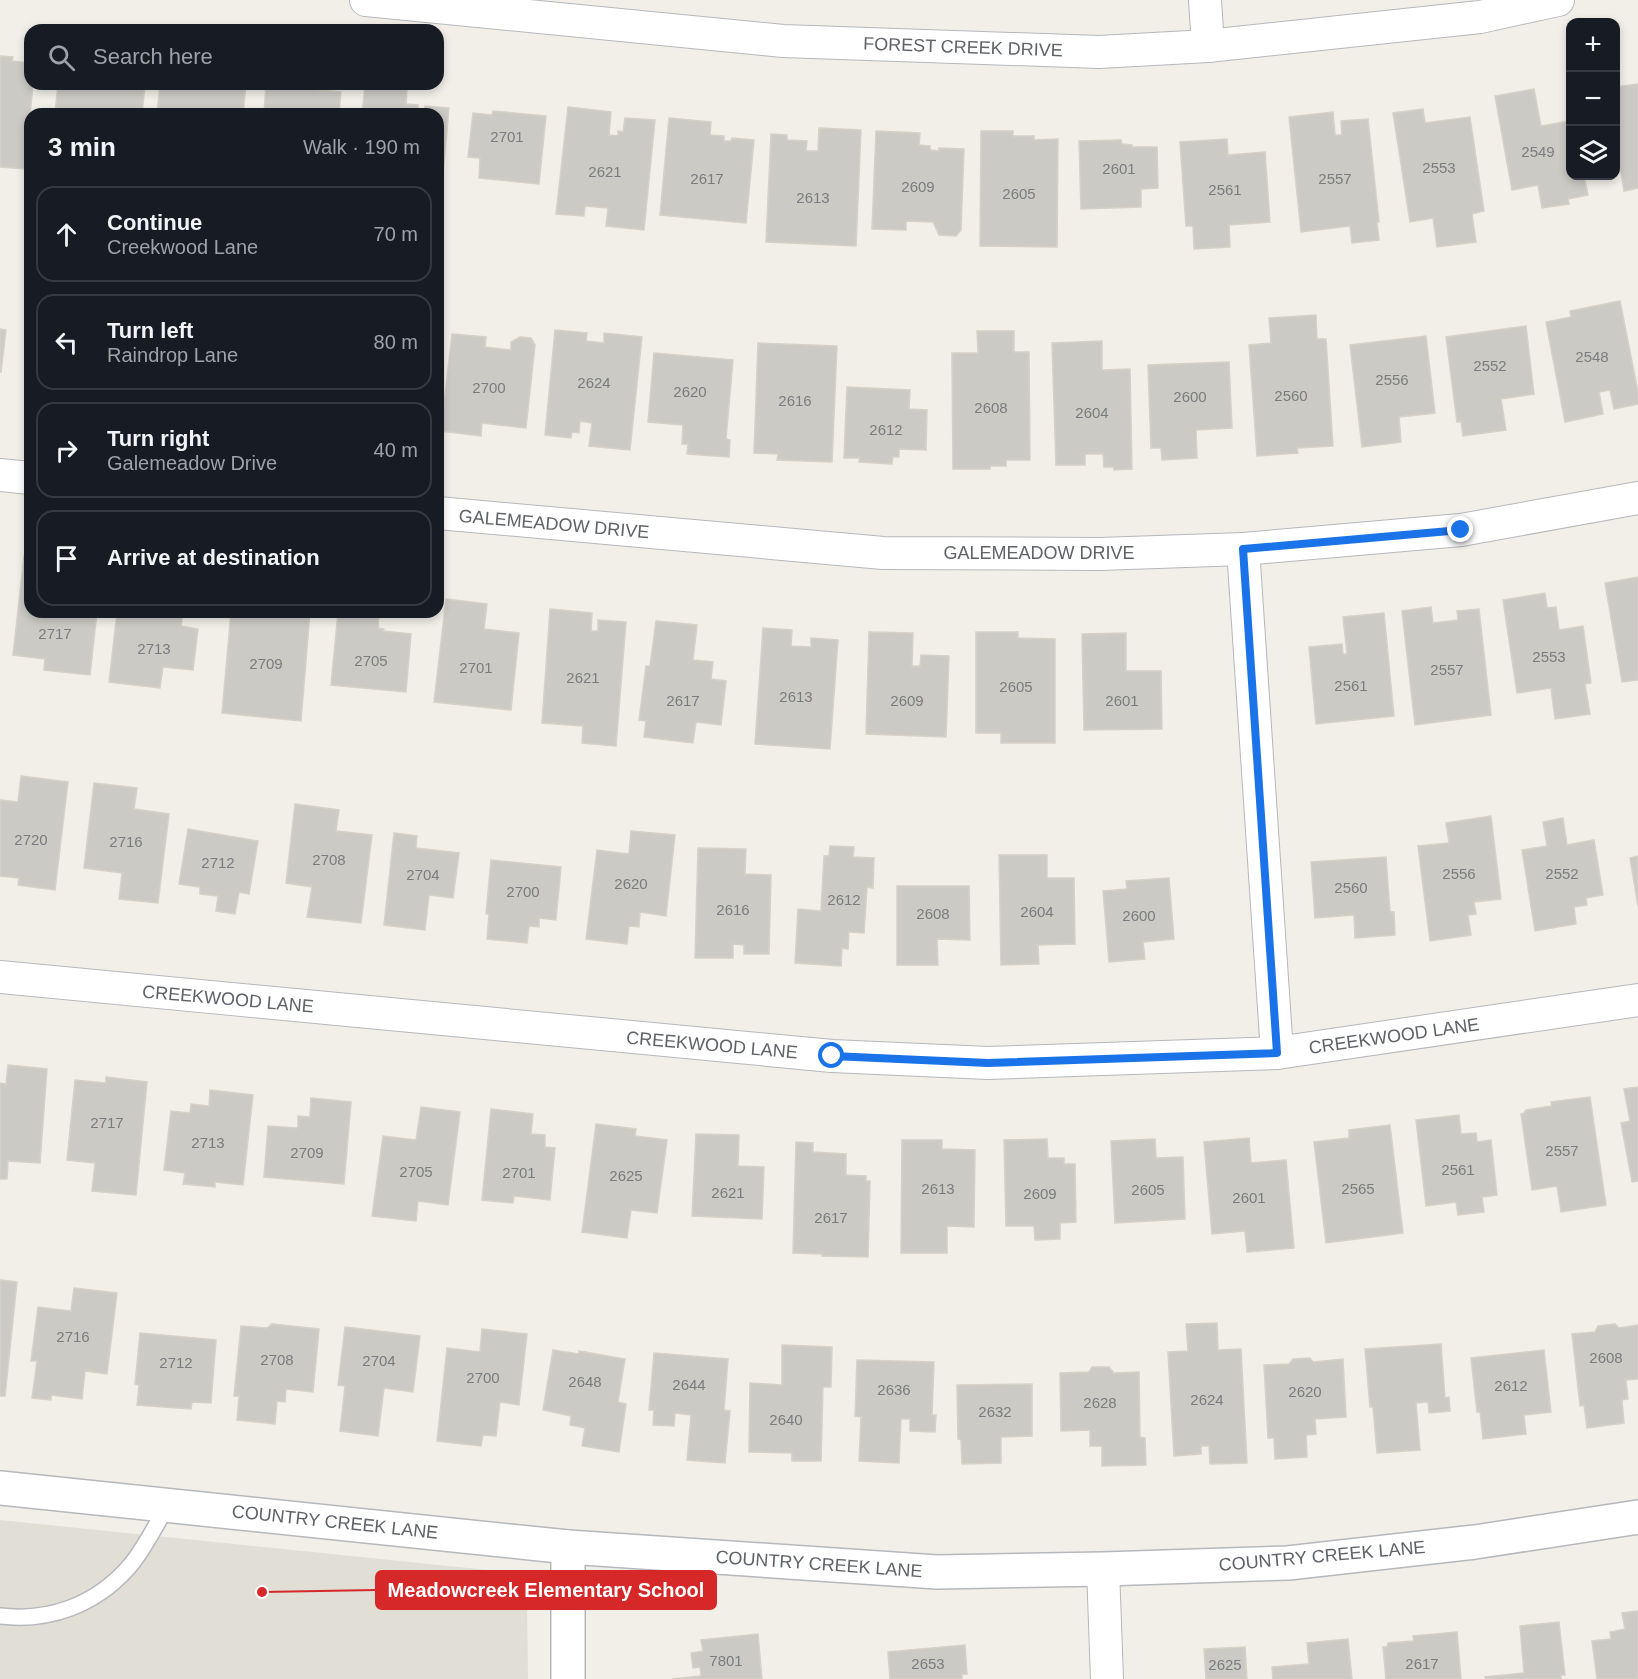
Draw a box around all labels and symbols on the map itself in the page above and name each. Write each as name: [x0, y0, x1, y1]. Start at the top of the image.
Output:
street label: FOREST CREEK DRIVE: [863, 34, 1063, 60]
house number: 2701: [490, 128, 524, 145]
house number: 2549: [1521, 143, 1555, 160]
house number: 2553: [1422, 159, 1456, 176]
house number: 2601: [1102, 160, 1136, 177]
house number: 2621: [588, 163, 622, 180]
house number: 2617: [690, 170, 724, 187]
house number: 2557: [1318, 170, 1352, 187]
house number: 2609: [901, 178, 935, 195]
house number: 2561: [1208, 181, 1242, 198]
house number: 2605: [1002, 185, 1036, 202]
house number: 2613: [796, 189, 830, 206]
house number: 2548: [1575, 348, 1609, 365]
house number: 2552: [1473, 357, 1507, 374]
house number: 2556: [1375, 371, 1409, 388]
house number: 2624: [577, 374, 611, 391]
house number: 2700: [472, 379, 506, 396]
house number: 2620: [673, 383, 707, 400]
house number: 2560: [1274, 387, 1308, 404]
house number: 2600: [1173, 388, 1207, 405]
house number: 2616: [778, 392, 812, 409]
house number: 2608: [974, 399, 1008, 416]
house number: 2604: [1075, 404, 1109, 421]
house number: 2612: [869, 421, 903, 438]
street label: GALEMEADOW DRIVE: [458, 506, 650, 542]
route end: [1447, 516, 1473, 542]
street label: GALEMEADOW DRIVE: [943, 543, 1135, 563]
house number: 2717: [38, 625, 72, 642]
house number: 2713: [137, 640, 171, 657]
house number: 2553: [1532, 648, 1566, 665]
house number: 2705: [354, 652, 388, 669]
house number: 2709: [249, 655, 283, 672]
house number: 2701: [459, 659, 493, 676]
house number: 2557: [1430, 661, 1464, 678]
house number: 2621: [566, 669, 600, 686]
house number: 2561: [1334, 677, 1368, 694]
house number: 2605: [999, 678, 1033, 695]
house number: 2613: [779, 688, 813, 705]
house number: 2617: [666, 692, 700, 709]
house number: 2609: [890, 692, 924, 709]
house number: 2601: [1105, 692, 1139, 709]
house number: 2720: [14, 831, 48, 848]
house number: 2716: [109, 833, 143, 850]
house number: 2708: [312, 851, 346, 868]
house number: 2712: [201, 854, 235, 871]
house number: 2556: [1442, 865, 1476, 882]
house number: 2552: [1545, 865, 1579, 882]
house number: 2704: [406, 866, 440, 883]
house number: 2620: [614, 875, 648, 892]
house number: 2560: [1334, 879, 1368, 896]
house number: 2700: [506, 883, 540, 900]
house number: 2612: [827, 891, 861, 908]
house number: 2616: [716, 901, 750, 918]
house number: 2604: [1020, 903, 1054, 920]
house number: 2608: [916, 905, 950, 922]
house number: 2600: [1122, 907, 1156, 924]
street label: CREEKWOOD LANE: [141, 982, 315, 1016]
street label: CREEKWOOD LANE: [1307, 1014, 1481, 1058]
street label: CREEKWOOD LANE: [625, 1028, 799, 1062]
route start: [818, 1042, 844, 1068]
house number: 2717: [90, 1114, 124, 1131]
house number: 2713: [191, 1134, 225, 1151]
house number: 2557: [1545, 1142, 1579, 1159]
house number: 2709: [290, 1144, 324, 1161]
house number: 2561: [1441, 1161, 1475, 1178]
house number: 2705: [399, 1163, 433, 1180]
house number: 2701: [502, 1164, 536, 1181]
house number: 2625: [609, 1167, 643, 1184]
house number: 2613: [921, 1180, 955, 1197]
house number: 2565: [1341, 1180, 1375, 1197]
house number: 2605: [1131, 1181, 1165, 1198]
house number: 2621: [711, 1184, 745, 1201]
house number: 2609: [1023, 1185, 1057, 1202]
house number: 2601: [1232, 1189, 1266, 1206]
house number: 2617: [814, 1209, 848, 1226]
house number: 2716: [56, 1328, 90, 1345]
house number: 2608: [1589, 1349, 1623, 1366]
house number: 2708: [260, 1351, 294, 1368]
house number: 2704: [362, 1352, 396, 1369]
house number: 2712: [159, 1354, 193, 1371]
house number: 2700: [466, 1369, 500, 1386]
house number: 2648: [568, 1373, 602, 1390]
house number: 2644: [672, 1376, 706, 1393]
house number: 2612: [1494, 1377, 1528, 1394]
house number: 2636: [877, 1381, 911, 1398]
house number: 2620: [1288, 1383, 1322, 1400]
house number: 2624: [1190, 1391, 1224, 1408]
house number: 2628: [1083, 1394, 1117, 1411]
house number: 2632: [978, 1403, 1012, 1420]
house number: 2640: [769, 1411, 803, 1428]
street label: COUNTRY CREEK LANE: [231, 1501, 439, 1543]
street label: COUNTRY CREEK LANE: [1218, 1537, 1426, 1575]
street label: COUNTRY CREEK LANE: [715, 1547, 923, 1581]
callout: Meadowcreek Elementary School: [376, 1571, 716, 1609]
text: Meadowcreek Elementary School: [388, 1579, 704, 1601]
house number: 7801: [709, 1652, 743, 1669]
house number: 2653: [911, 1655, 945, 1672]
house number: 2617: [1405, 1655, 1439, 1672]
house number: 2625: [1208, 1656, 1242, 1673]

